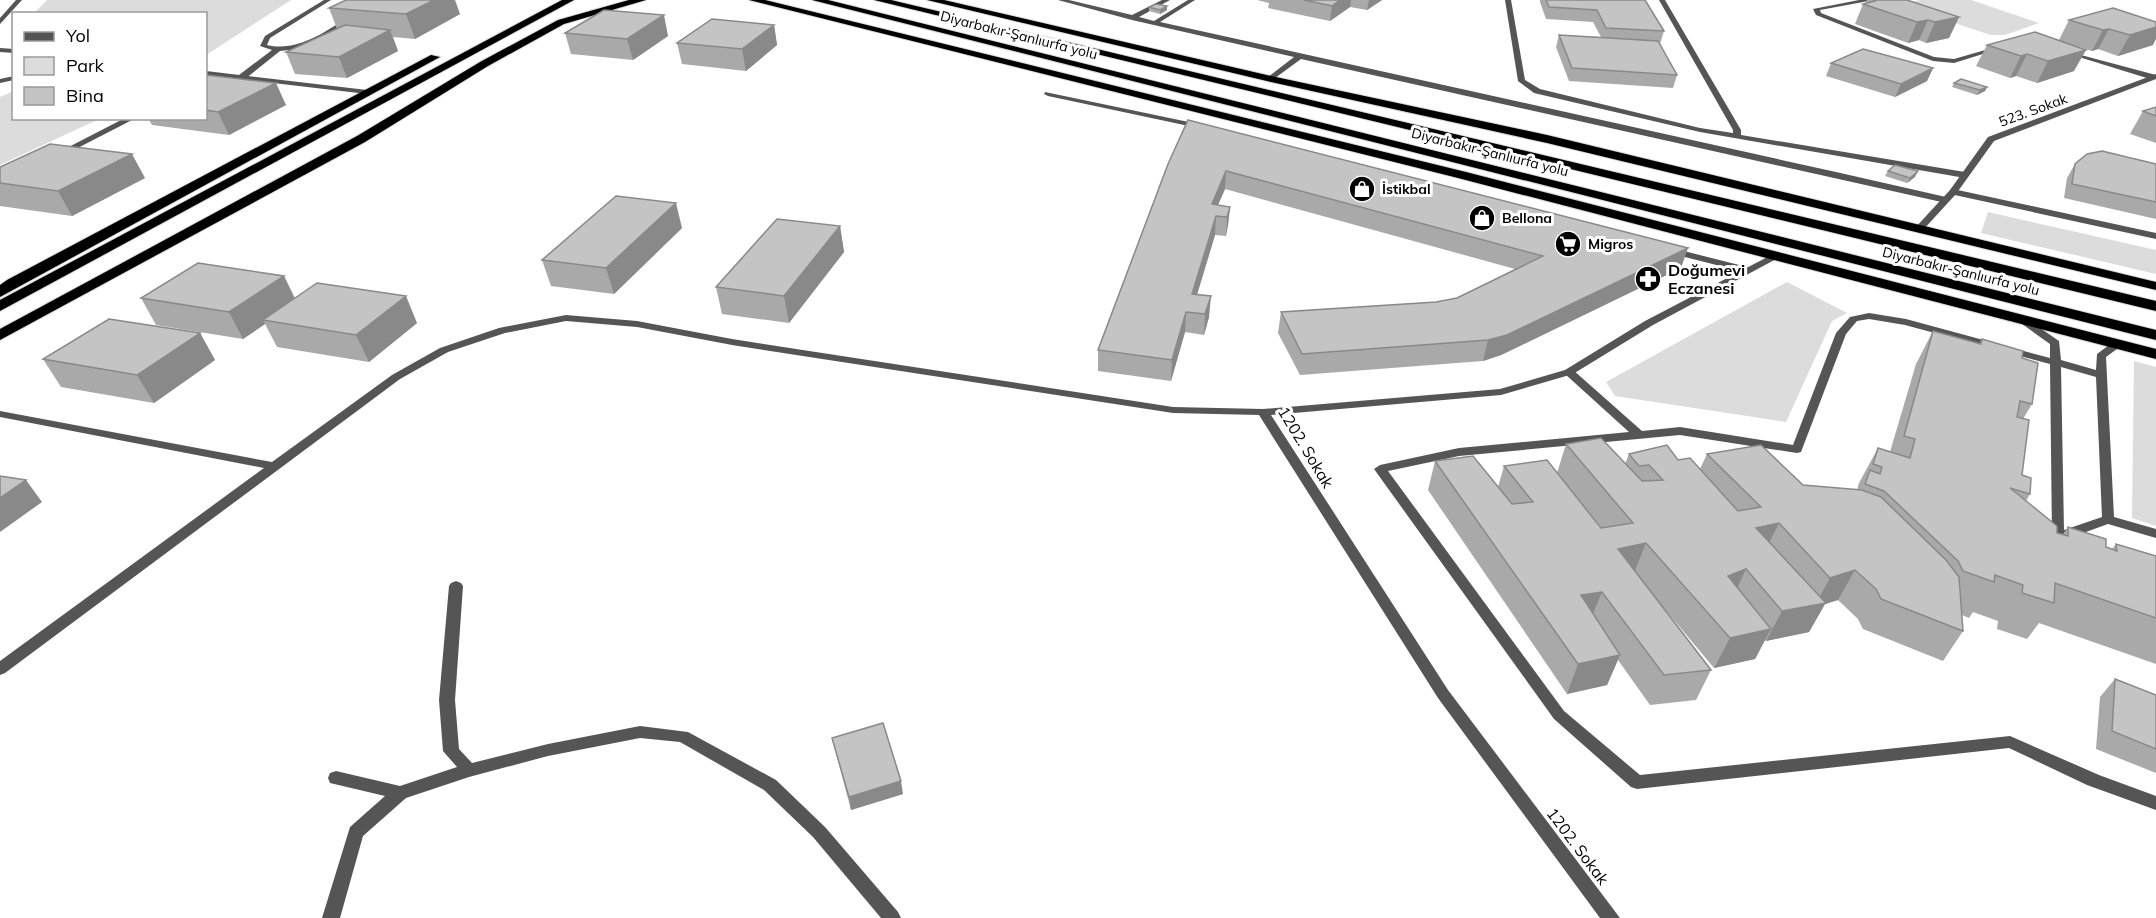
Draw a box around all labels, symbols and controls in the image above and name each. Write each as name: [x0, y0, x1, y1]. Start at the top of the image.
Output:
street label: Diyarbakır-Şanlıurfa yolu: [939, 7, 1099, 63]
legend: [12, 12, 207, 120]
text: Yol: [65, 24, 90, 47]
text: Park: [66, 54, 105, 77]
text: Bina: [66, 84, 104, 107]
street label: 523. Sokak: [1996, 89, 2070, 131]
street label: Diyarbakır-Şanlıurfa yolu: [1410, 124, 1570, 180]
shop icon: İstikbal: [1347, 174, 1377, 204]
place label: İstikbal: [1382, 180, 1431, 198]
shop icon: Bellona: [1467, 203, 1497, 233]
place label: Bellona: [1502, 209, 1552, 227]
supermarket icon: Migros: [1553, 229, 1583, 259]
place label: Migros: [1588, 235, 1633, 253]
street label: Diyarbakır-Şanlıurfa yolu: [1881, 243, 2041, 299]
place label: Doğumevi Eczanesi: [1668, 260, 1745, 298]
pharmacy icon: Doğumevi Eczanesi: [1633, 264, 1663, 294]
street label: 1202. Sokak: [1274, 403, 1338, 492]
street label: 1202. Sokak: [1543, 804, 1614, 889]

